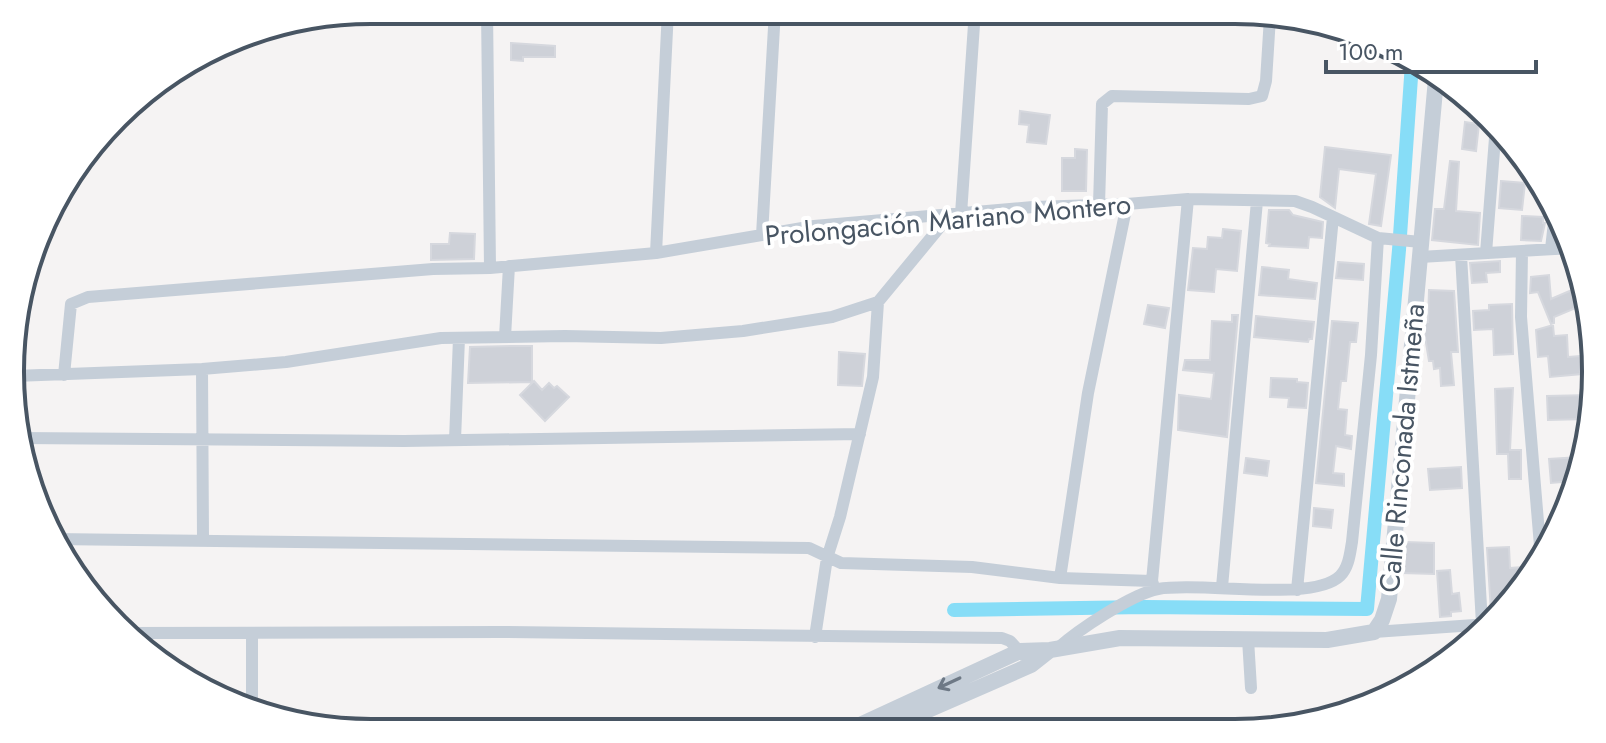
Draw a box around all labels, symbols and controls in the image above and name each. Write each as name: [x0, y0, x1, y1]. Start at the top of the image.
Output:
scale bar: [1326, 24, 1536, 74]
text: 100 m: [1338, 34, 1404, 69]
street label: Prolongación Mariano Montero: [763, 184, 1133, 256]
street label: Calle Rinconada Istmeña: [1369, 302, 1435, 594]
one-way arrow: [937, 676, 961, 691]

